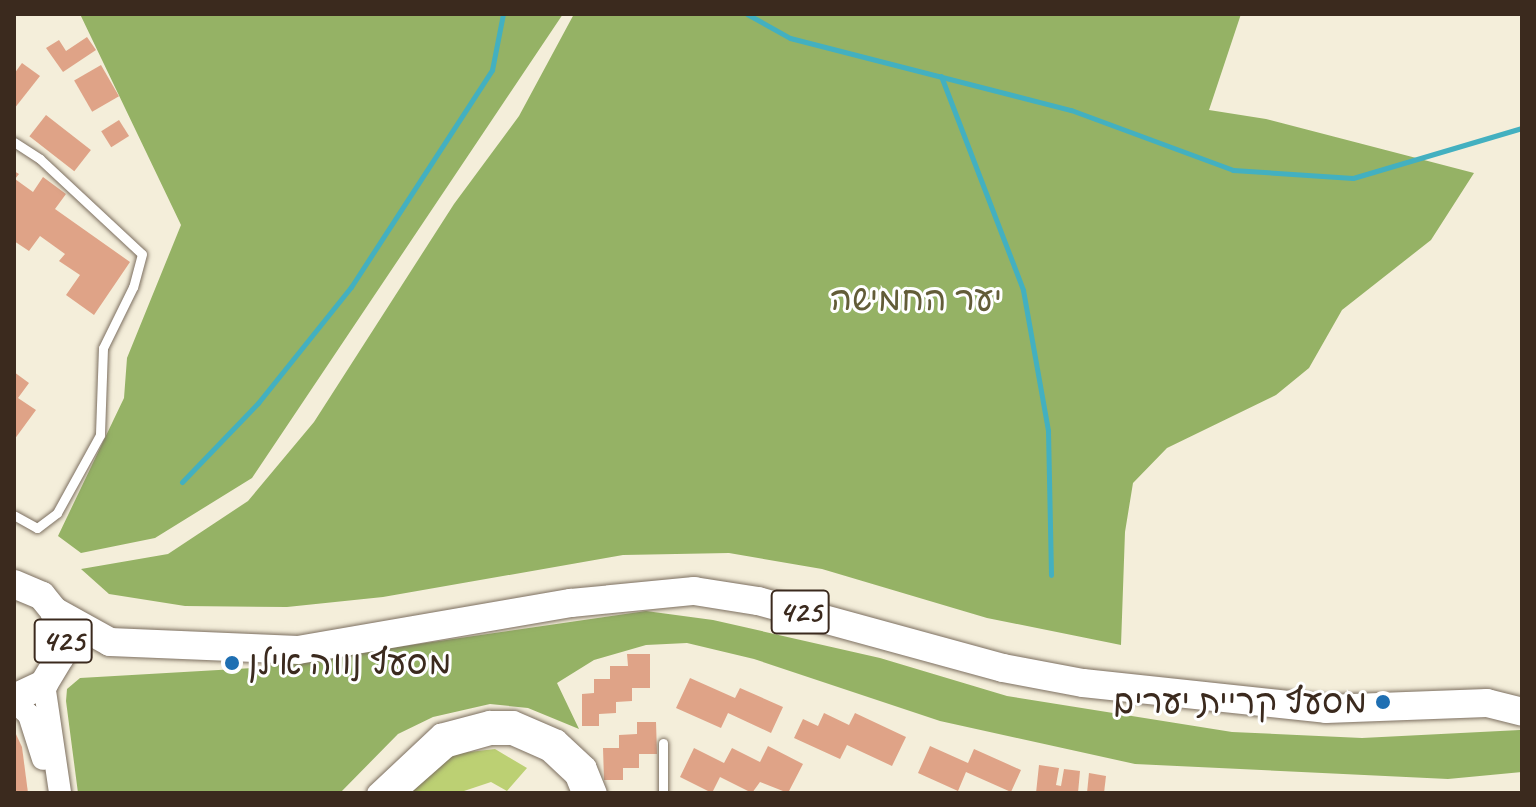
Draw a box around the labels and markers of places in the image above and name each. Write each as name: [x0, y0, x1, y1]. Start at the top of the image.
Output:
place label: מסעף נווה אילן: [248, 643, 451, 683]
marker: מסעף נווה אילן: [223, 654, 241, 672]
place label: מסעף קריית יערים: [1113, 682, 1367, 722]
marker: מסעף קריית יערים: [1374, 693, 1392, 711]

